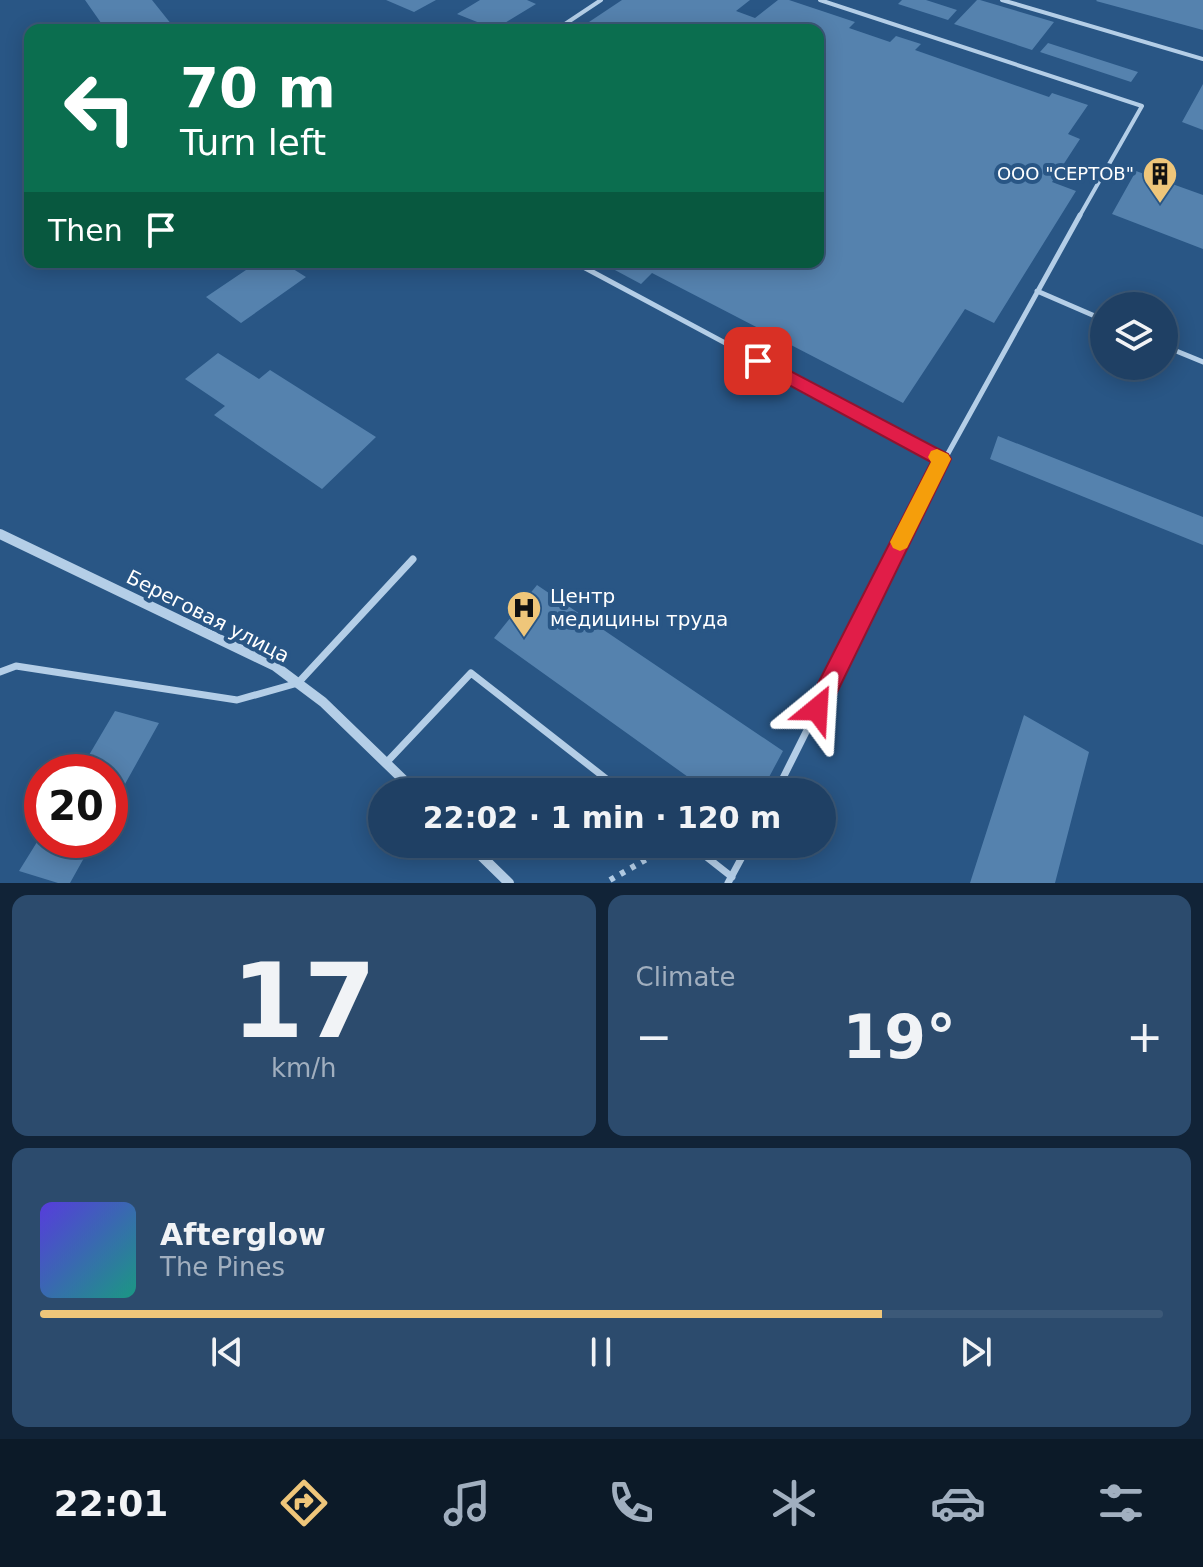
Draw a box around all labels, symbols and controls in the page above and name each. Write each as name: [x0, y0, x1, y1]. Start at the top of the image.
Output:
text: 70 m: [180, 55, 336, 120]
icon: left: [48, 56, 152, 160]
text: Turn left: [180, 122, 326, 163]
building icon: ООО "СЕРТОВ": [1141, 155, 1179, 205]
place label: ООО "СЕРТОВ": [997, 163, 1134, 184]
icon: arrive: [139, 208, 183, 252]
text: Then: [48, 213, 123, 248]
map controls: [1090, 292, 1178, 380]
button: layers: [1090, 292, 1178, 380]
pin: [724, 327, 792, 395]
icon: arrive: [736, 339, 780, 383]
street label: Береговая улица: [123, 565, 293, 667]
place label: Центр медицины труда: [550, 584, 728, 631]
hospital icon: Центр медицины труда: [505, 589, 543, 639]
position arrow: [775, 667, 859, 751]
speed limit sign: 20: [24, 754, 128, 858]
text: 22:02 · 1 min · 120 m: [423, 800, 781, 835]
text: 17: [231, 940, 376, 1062]
text: Climate: [636, 962, 736, 992]
text: 19°: [843, 1002, 956, 1072]
text: −: [636, 1011, 672, 1062]
text: +: [1126, 1011, 1163, 1062]
text: km/h: [271, 1053, 337, 1083]
text: Afterglow: [160, 1217, 326, 1252]
text: The Pines: [160, 1252, 285, 1282]
icon: previous: [205, 1330, 249, 1374]
icon: pause: [579, 1330, 623, 1374]
icon: next: [954, 1330, 998, 1374]
icon: directions: [276, 1475, 332, 1531]
icon: music: [439, 1475, 495, 1531]
icon: phone: [603, 1475, 659, 1531]
icon: climate: [766, 1475, 822, 1531]
icon: car: [930, 1475, 986, 1531]
icon: filters: [1093, 1475, 1149, 1531]
text: 22:01: [54, 1483, 168, 1524]

